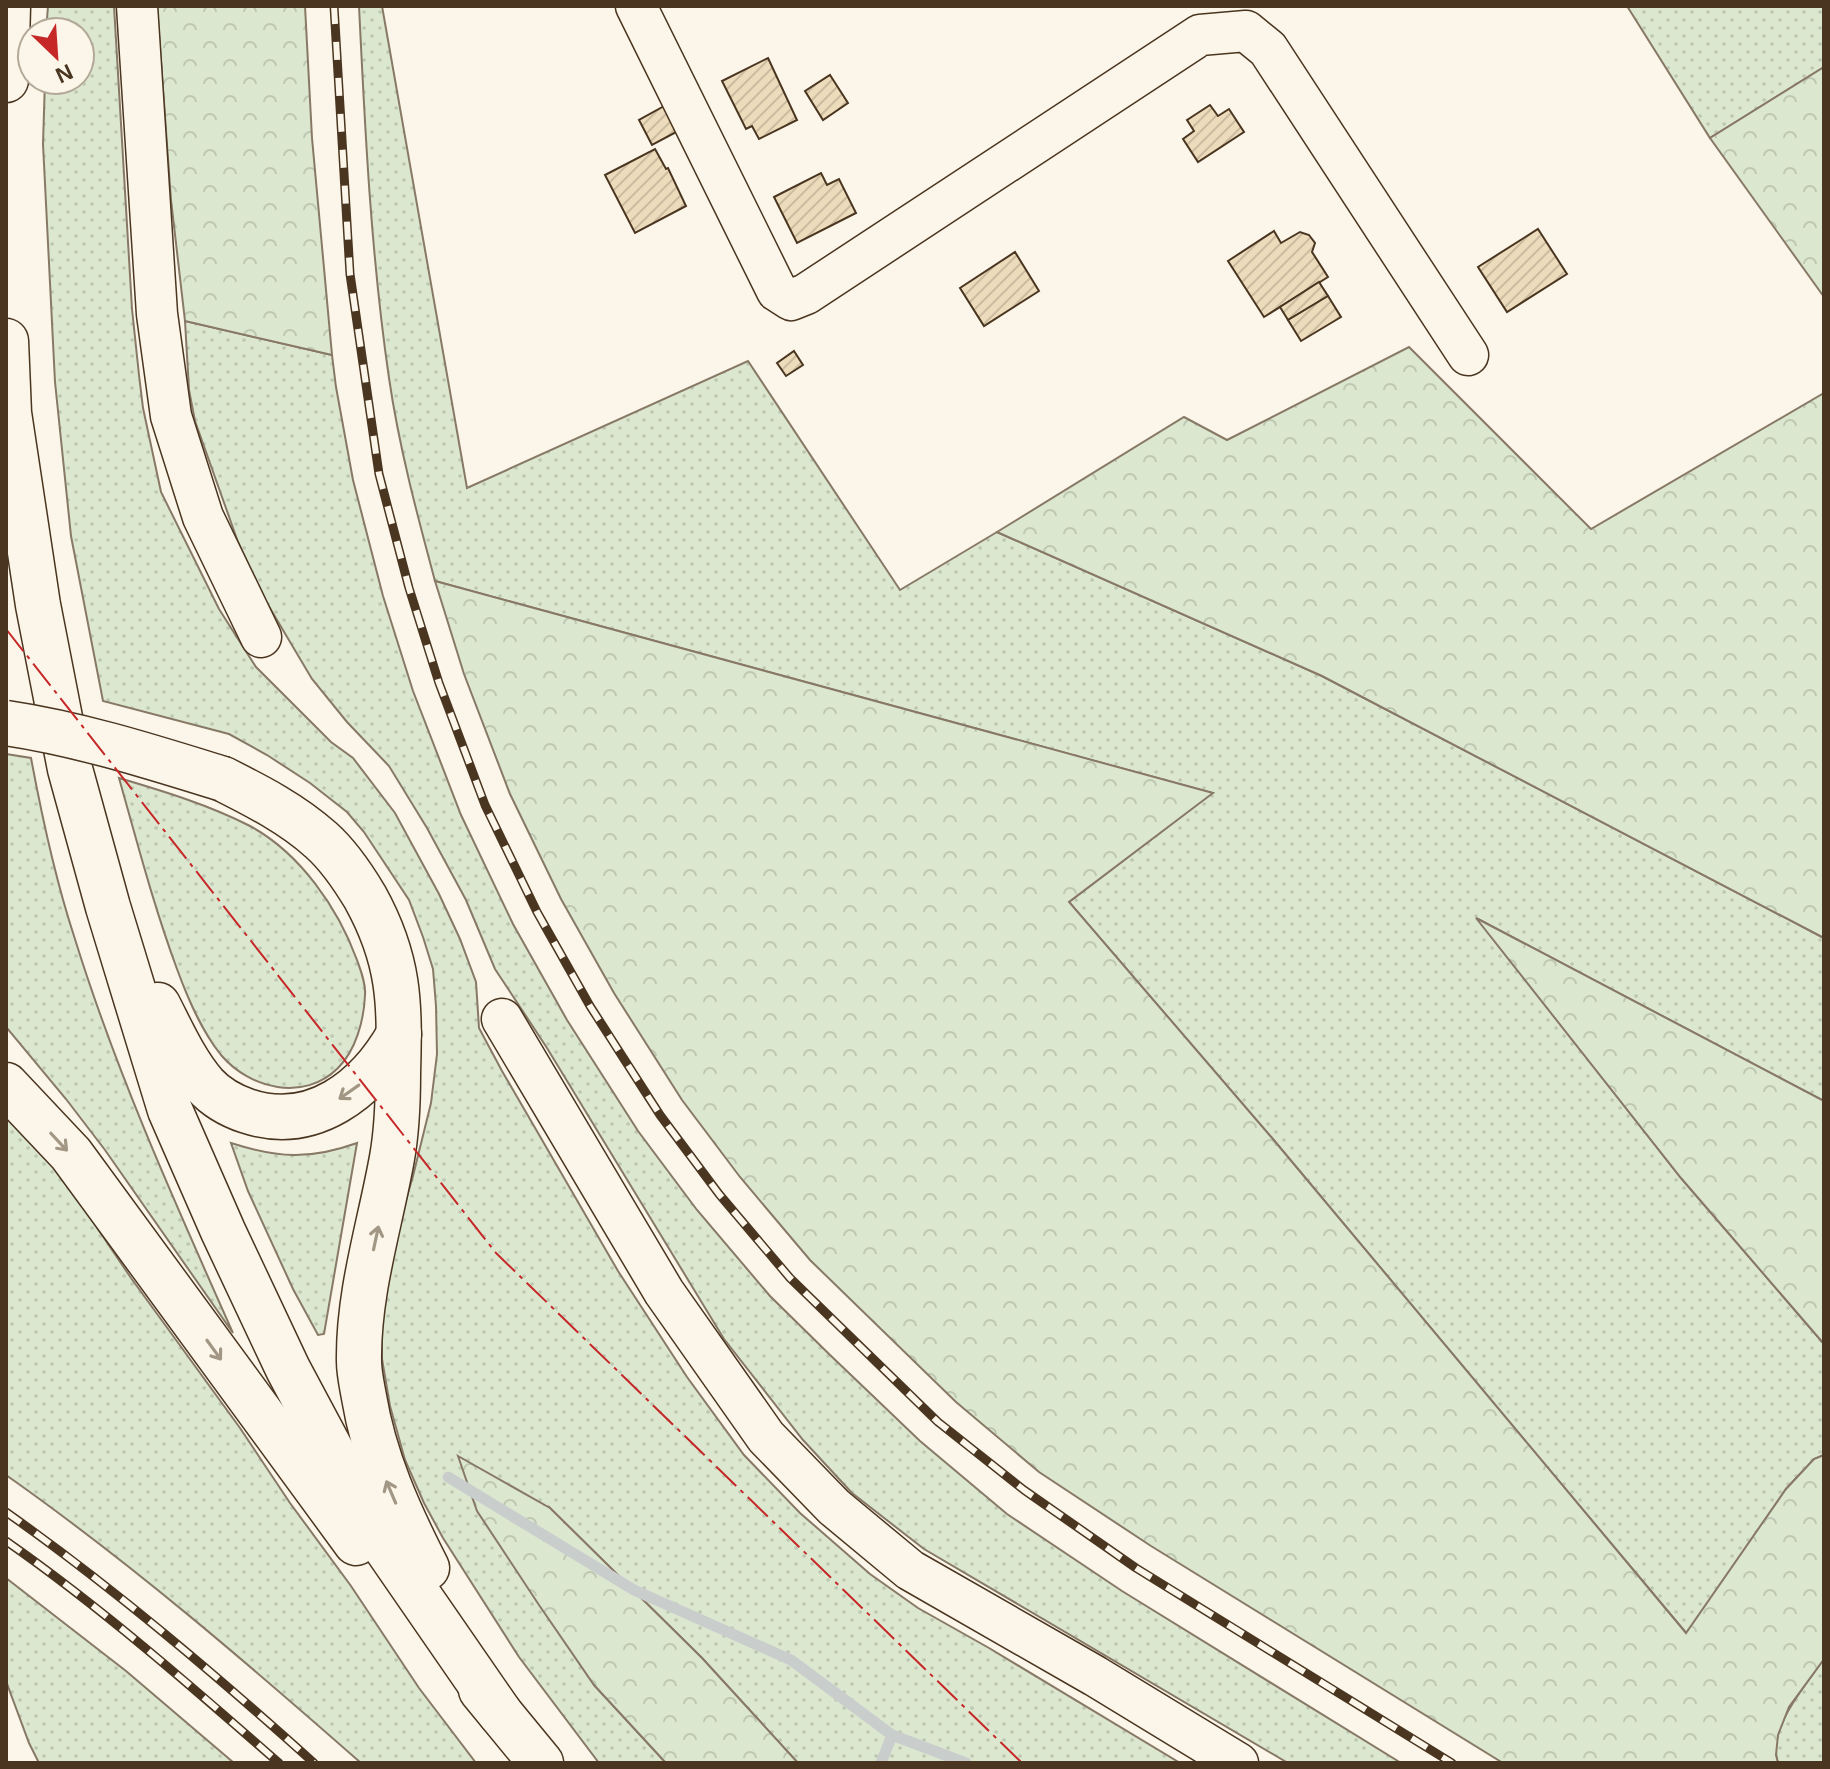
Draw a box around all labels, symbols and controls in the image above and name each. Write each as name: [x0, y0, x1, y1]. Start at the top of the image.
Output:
north arrow: [16, 16, 96, 96]
text: N: [52, 59, 77, 88]
one-way arrow: [339, 1084, 361, 1101]
one-way arrow: [50, 1132, 69, 1152]
one-way arrow: [369, 1226, 384, 1251]
one-way arrow: [206, 1339, 223, 1361]
one-way arrow: [383, 1480, 398, 1505]

